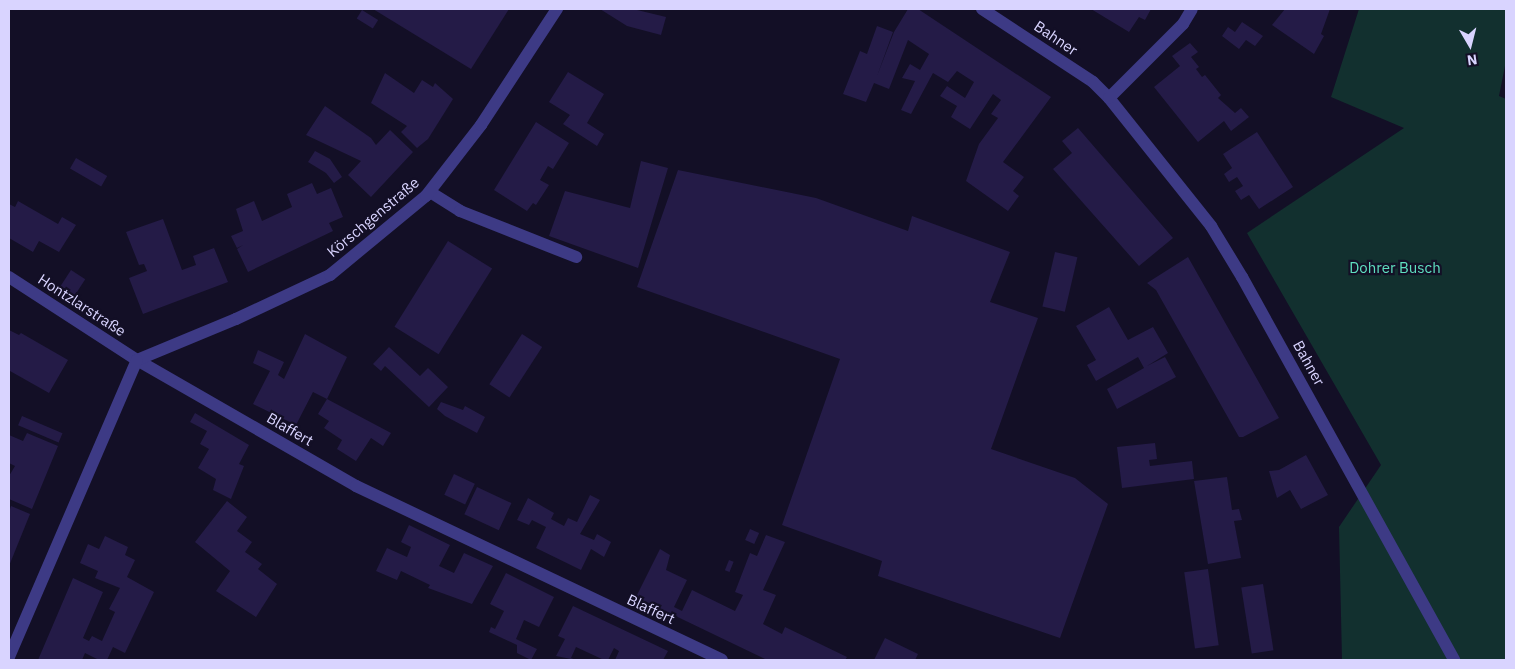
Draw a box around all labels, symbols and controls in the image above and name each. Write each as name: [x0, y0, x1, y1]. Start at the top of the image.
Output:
street label: Bahner: [1031, 17, 1081, 59]
north arrow: [1445, 20, 1495, 70]
text: N: [1466, 50, 1478, 69]
street label: Körschgenstraße: [323, 173, 423, 261]
park label: Dohrer Busch: [1349, 259, 1441, 277]
street label: Hontzlarstraße: [35, 270, 129, 340]
street label: Bahner: [1289, 337, 1329, 389]
street label: Blaffert: [264, 409, 316, 449]
street label: Blaffert: [624, 590, 678, 628]

